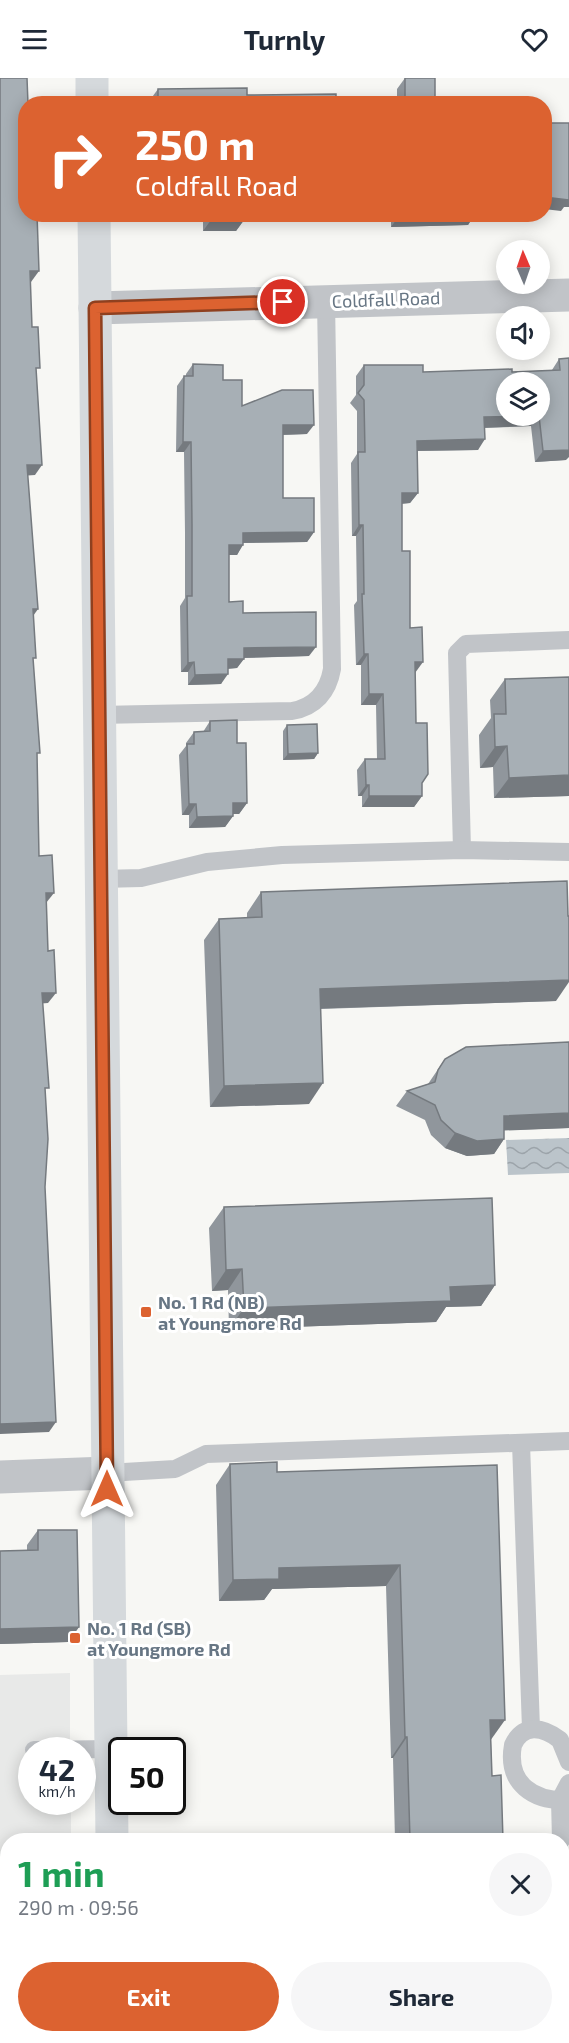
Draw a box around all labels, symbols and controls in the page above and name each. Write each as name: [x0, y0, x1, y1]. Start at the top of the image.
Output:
icon: menu: [18, 23, 51, 56]
text: Turnly: [244, 23, 325, 55]
icon: heart: [518, 23, 551, 56]
text: 250 m: [135, 118, 255, 168]
icon: right: [36, 120, 114, 198]
text: Coldfall Road: [135, 169, 298, 201]
north arrow: [496, 240, 550, 294]
map controls: [496, 240, 550, 426]
pin: [257, 276, 308, 327]
icon: arrive: [266, 285, 299, 318]
street label: Coldfall Road: [331, 286, 441, 312]
button: sound: [496, 306, 550, 360]
button: layers: [496, 372, 550, 426]
place label: No. 1 Rd (NB) at Youngmore Rd: [158, 1291, 302, 1334]
marker: No. 1 Rd (NB) at Youngmore Rd: [139, 1305, 153, 1319]
position arrow: [75, 1457, 139, 1521]
place label: No. 1 Rd (SB) at Youngmore Rd: [87, 1617, 231, 1660]
marker: No. 1 Rd (SB) at Youngmore Rd: [68, 1631, 82, 1645]
speed limit sign: 50: [108, 1737, 186, 1815]
text: 42: [39, 1751, 75, 1787]
text: km/h: [38, 1782, 76, 1800]
text: 1 min: [18, 1851, 105, 1894]
button: close: [489, 1853, 552, 1916]
text: 290 m · 09:56: [18, 1895, 139, 1919]
button: Exit: [18, 1962, 279, 2031]
button: Share: [291, 1962, 552, 2031]

